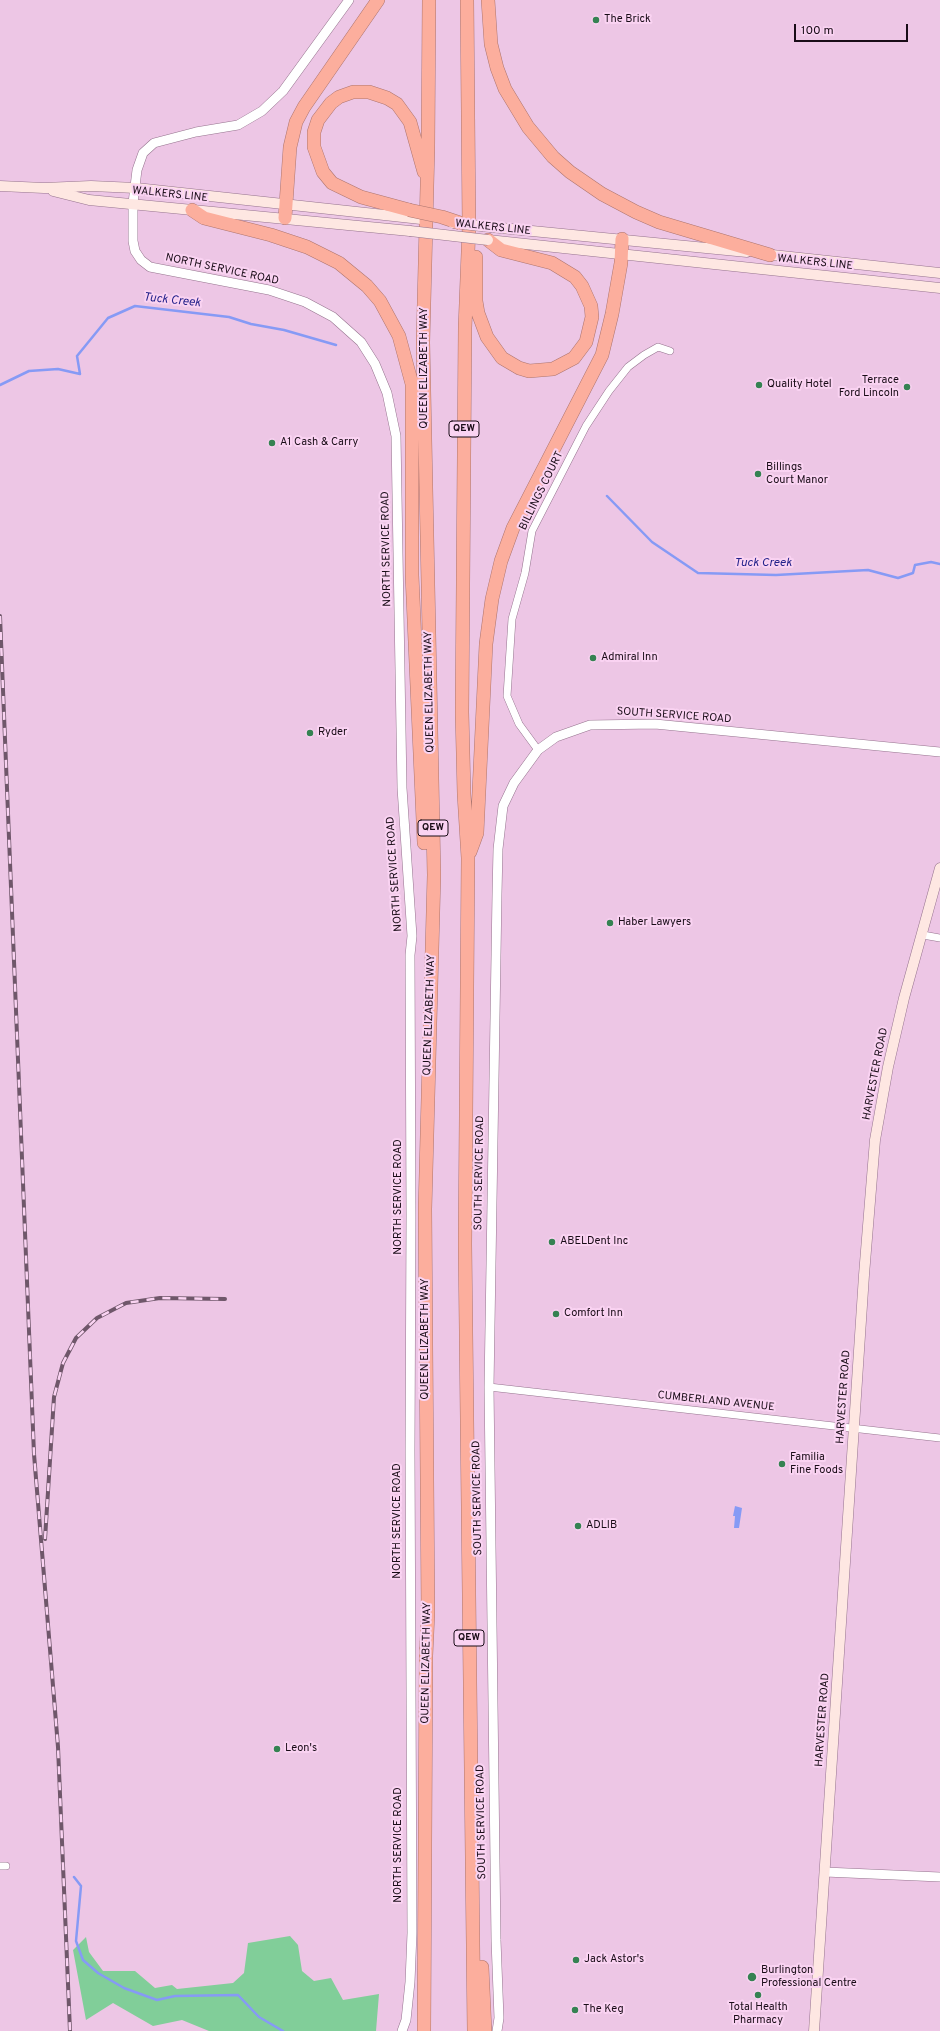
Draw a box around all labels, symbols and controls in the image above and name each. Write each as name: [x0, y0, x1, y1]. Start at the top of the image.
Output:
place label: The Brick: [604, 13, 651, 27]
marker: The Brick: [591, 15, 601, 25]
scale bar: [796, 16, 910, 42]
text: 100 m: [801, 23, 834, 39]
street label: WALKERS LINE: [132, 184, 208, 206]
street label: WALKERS LINE: [455, 217, 531, 239]
street label: NORTH SERVICE ROAD: [164, 252, 280, 288]
street label: WALKERS LINE: [777, 252, 853, 274]
water label: Tuck Creek: [143, 291, 201, 311]
street label: QUEEN ELIZABETH WAY: [418, 307, 432, 429]
place label: Terrace Ford Lincoln: [839, 374, 899, 400]
place label: Quality Hotel: [767, 378, 832, 392]
marker: Quality Hotel: [754, 380, 764, 390]
marker: Terrace Ford Lincoln: [902, 382, 912, 392]
road number: QEW: [449, 421, 479, 437]
place label: A1 Cash & Carry: [280, 436, 358, 450]
marker: A1 Cash & Carry: [267, 438, 277, 448]
street label: BILLINGS COURT: [517, 449, 567, 533]
place label: Billings Court Manor: [766, 461, 828, 487]
marker: Billings Court Manor: [753, 469, 763, 479]
street label: NORTH SERVICE ROAD: [379, 491, 395, 607]
water label: Tuck Creek: [734, 557, 792, 571]
street label: QUEEN ELIZABETH WAY: [422, 631, 438, 753]
place label: Admiral Inn: [601, 651, 658, 665]
marker: Admiral Inn: [588, 653, 598, 663]
street label: SOUTH SERVICE ROAD: [616, 705, 732, 727]
place label: Ryder: [318, 726, 347, 740]
marker: Ryder: [305, 728, 315, 738]
street label: NORTH SERVICE ROAD: [384, 816, 406, 932]
road number: QEW: [418, 820, 448, 836]
place label: Haber Lawyers: [618, 916, 691, 930]
marker: Haber Lawyers: [605, 918, 615, 928]
street label: QUEEN ELIZABETH WAY: [421, 954, 439, 1076]
street label: HARVESTER ROAD: [861, 1027, 891, 1121]
street label: SOUTH SERVICE ROAD: [472, 1115, 488, 1231]
street label: NORTH SERVICE ROAD: [392, 1139, 406, 1255]
place label: ABELDent Inc: [560, 1235, 628, 1249]
marker: ABELDent Inc: [547, 1237, 557, 1247]
street label: QUEEN ELIZABETH WAY: [419, 1278, 433, 1400]
place label: Comfort Inn: [564, 1307, 623, 1321]
marker: Comfort Inn: [551, 1309, 561, 1319]
street label: HARVESTER ROAD: [834, 1350, 854, 1444]
street label: CUMBERLAND AVENUE: [657, 1389, 775, 1415]
street label: SOUTH SERVICE ROAD: [470, 1440, 486, 1556]
place label: Familia Fine Foods: [790, 1451, 843, 1477]
marker: Familia Fine Foods: [777, 1459, 787, 1469]
street label: NORTH SERVICE ROAD: [391, 1463, 405, 1579]
place label: ADLIB: [586, 1519, 617, 1533]
marker: ADLIB: [573, 1521, 583, 1531]
street label: QUEEN ELIZABETH WAY: [419, 1602, 435, 1724]
road number: QEW: [454, 1630, 484, 1646]
street label: HARVESTER ROAD: [813, 1673, 833, 1767]
place label: Leon's: [285, 1742, 317, 1756]
marker: Leon's: [272, 1744, 282, 1754]
street label: SOUTH SERVICE ROAD: [474, 1764, 490, 1880]
street label: NORTH SERVICE ROAD: [392, 1787, 406, 1903]
place label: Jack Astor's: [584, 1953, 644, 1967]
marker: Jack Astor's: [571, 1955, 581, 1965]
place label: Burlington Professional Centre: [761, 1964, 857, 1990]
marker: Burlington Professional Centre: [746, 1971, 758, 1983]
marker: Total Health Pharmacy: [753, 1990, 763, 2000]
place label: Total Health Pharmacy: [728, 2001, 788, 2027]
place label: The Keg: [583, 2003, 624, 2017]
marker: The Keg: [570, 2005, 580, 2015]

